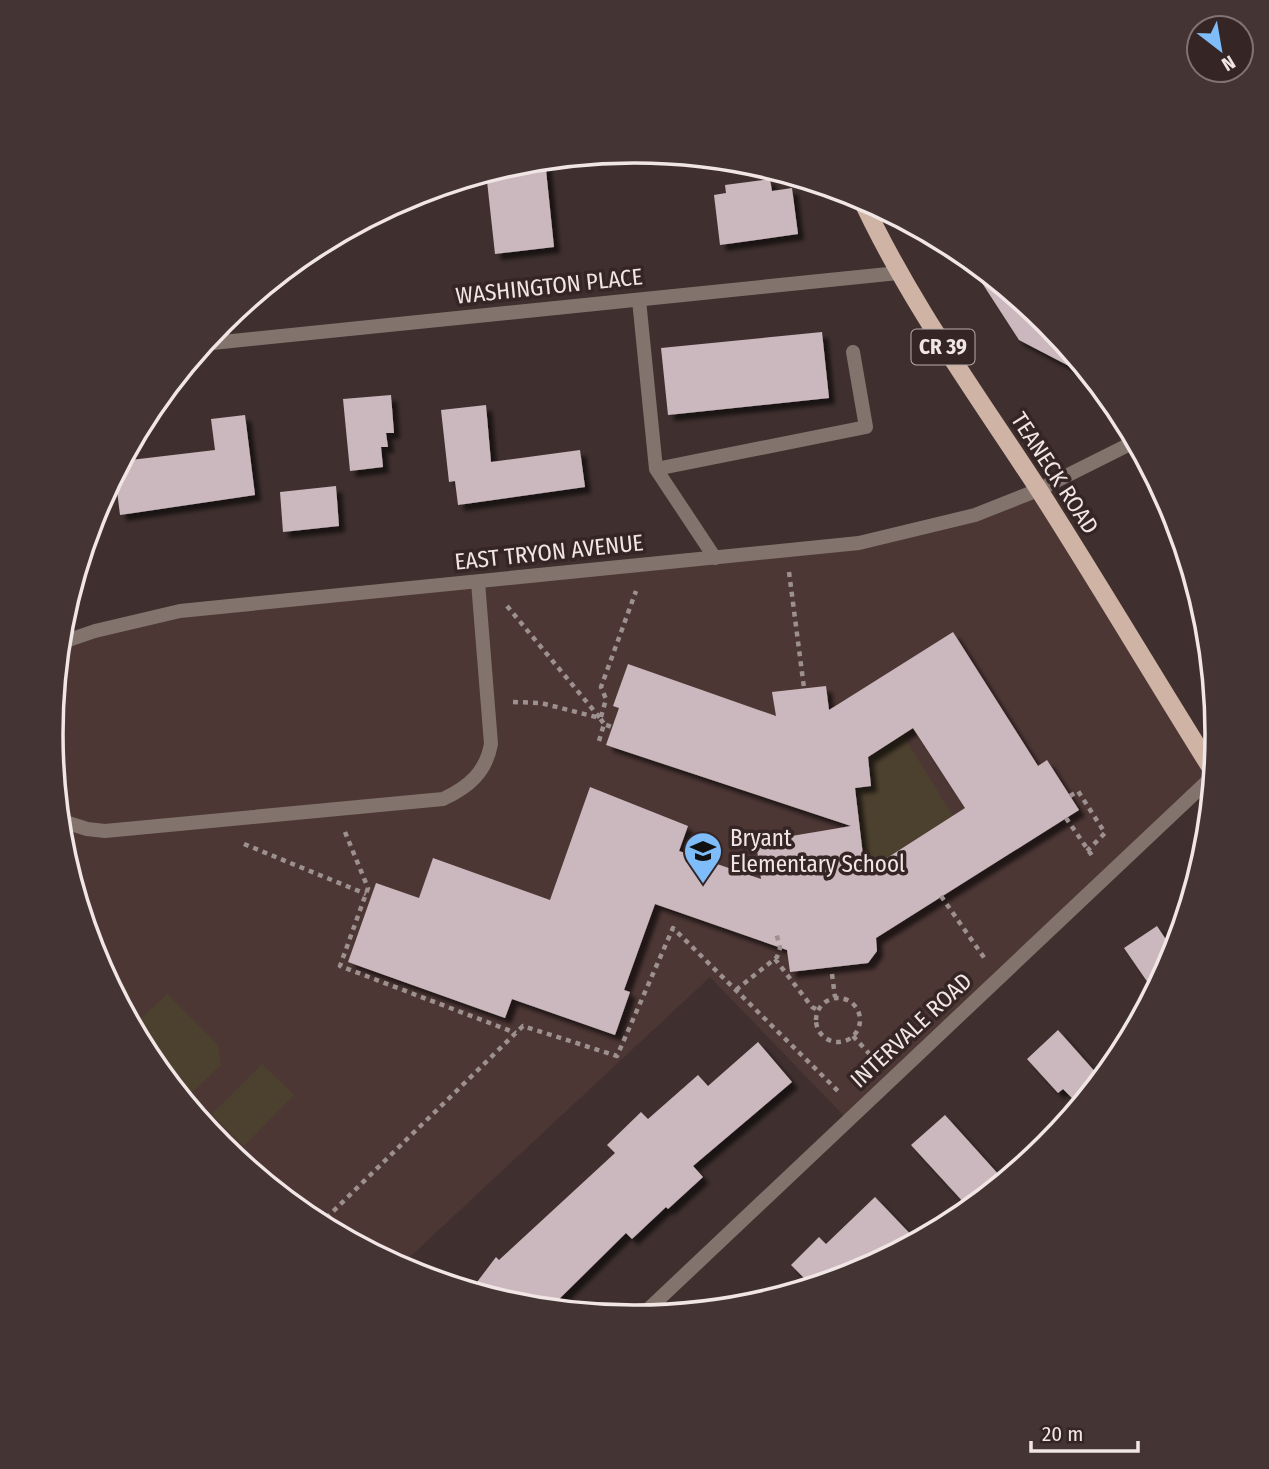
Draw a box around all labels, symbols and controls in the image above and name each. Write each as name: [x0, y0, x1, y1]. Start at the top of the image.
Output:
north arrow: [1185, 14, 1255, 84]
text: N: [1218, 50, 1239, 76]
street label: WASHINGTON PLACE: [454, 262, 644, 310]
road number: CR 39: [912, 330, 974, 364]
street label: TEANECK ROAD: [1005, 407, 1105, 539]
street label: EAST TRYON AVENUE: [453, 528, 645, 576]
place label: Bryant Elementary School: [730, 824, 905, 878]
school or university icon: Bryant Elementary School: [682, 830, 724, 885]
street label: INTERVALE ROAD: [845, 967, 977, 1093]
scale bar: [1031, 1410, 1138, 1454]
text: 20 m: [1042, 1421, 1083, 1447]

